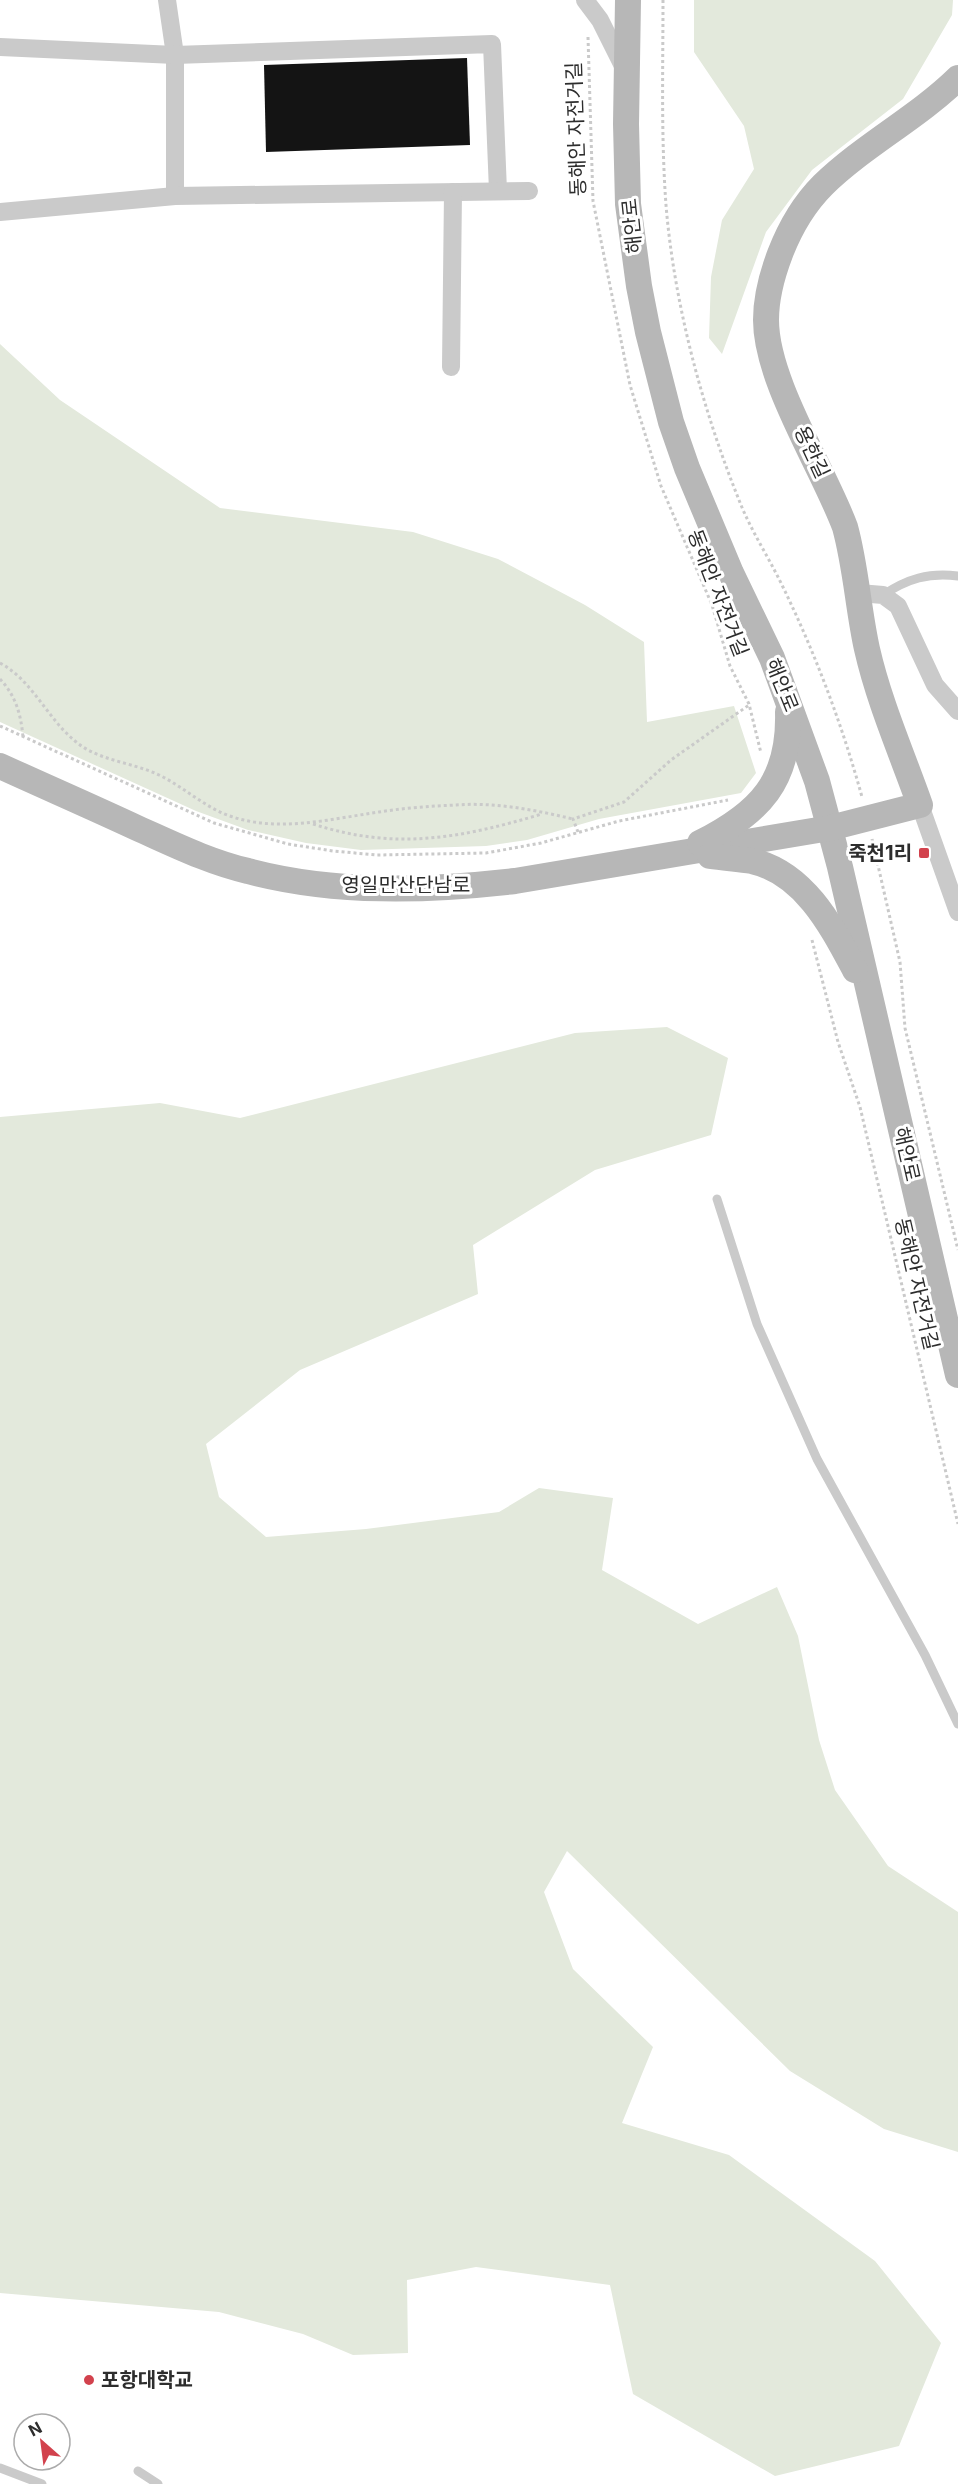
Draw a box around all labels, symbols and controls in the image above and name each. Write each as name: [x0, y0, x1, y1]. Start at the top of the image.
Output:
street label: 동해안 자전거길: [562, 61, 590, 197]
street label: 해안로: [617, 197, 647, 255]
street label: 용한길: [789, 422, 835, 482]
street label: 동해안 자전거길: [683, 526, 753, 660]
street label: 해안로: [761, 655, 803, 715]
place label: 죽천1리: [848, 841, 912, 865]
marker: 죽천1리: [917, 846, 931, 860]
street label: 영일만산단남로: [342, 873, 470, 897]
street label: 해안로: [889, 1124, 925, 1184]
street label: 동해안 자전거길: [890, 1216, 944, 1352]
place label: 포항대학교: [101, 2368, 193, 2392]
marker: 포항대학교: [82, 2373, 96, 2387]
north arrow: [12, 2412, 72, 2472]
text: N: [25, 2417, 45, 2440]

